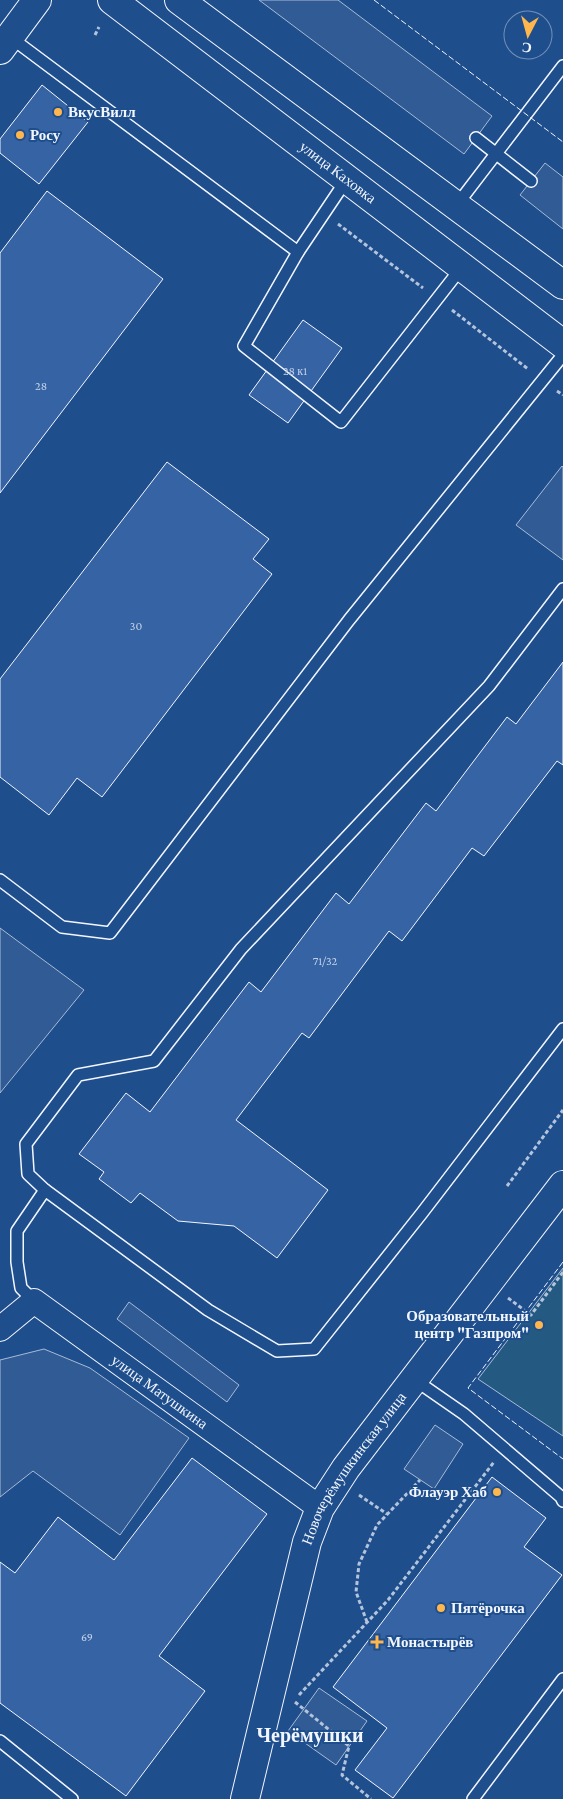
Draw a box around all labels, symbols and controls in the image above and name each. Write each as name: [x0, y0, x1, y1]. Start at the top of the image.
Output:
north arrow: [503, 10, 553, 60]
text: С: [521, 39, 533, 56]
place label: ВкусВилл: [68, 104, 136, 120]
marker: ВкусВилл: [52, 106, 64, 118]
place label: Росу: [30, 127, 61, 143]
marker: Росу: [14, 129, 26, 141]
street label: улица Каховка: [297, 138, 379, 207]
house number: 28 к1: [283, 364, 307, 378]
house number: 28: [35, 379, 47, 393]
house number: 30: [130, 619, 142, 633]
house number: 71/32: [313, 954, 338, 968]
place label: Образовательный центр "Газпром": [406, 1308, 529, 1341]
marker: Образовательный центр "Газпром": [533, 1319, 545, 1331]
street label: улица Матушкина: [108, 1352, 211, 1432]
street label: Новочерёмушкинская улица: [299, 1389, 409, 1547]
place label: Флауэр Хаб: [409, 1484, 487, 1500]
marker: Флауэр Хаб: [491, 1486, 503, 1498]
place label: Пятёрочка: [451, 1600, 525, 1616]
marker: Пятёрочка: [435, 1602, 447, 1614]
house number: 69: [81, 1630, 93, 1644]
place label: Монастырёв: [387, 1634, 473, 1650]
marker: Монастырёв: [371, 1636, 383, 1648]
district label: Черёмушки: [256, 1724, 364, 1747]

